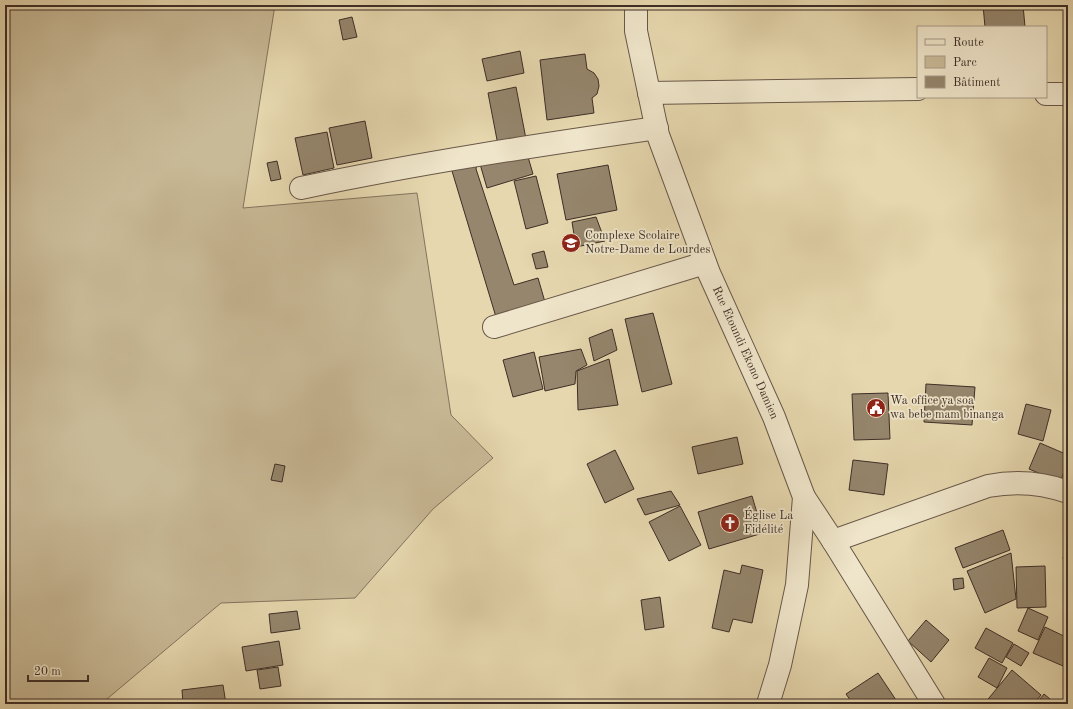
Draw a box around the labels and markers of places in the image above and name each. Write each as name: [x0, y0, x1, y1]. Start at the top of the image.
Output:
place label: Complexe Scolaire Notre-Dame de Lourdes: [585, 230, 710, 256]
school or university icon: Complexe Scolaire Notre-Dame de Lourdes: [560, 232, 582, 254]
place label: Wa office ya soa wa bebe mam binanga: [890, 395, 1004, 421]
public building icon: Wa office ya soa wa bebe mam binanga: [865, 397, 887, 419]
place label: Église La Fidélité: [744, 507, 793, 536]
church icon: Église La Fidélité: [719, 512, 741, 534]

